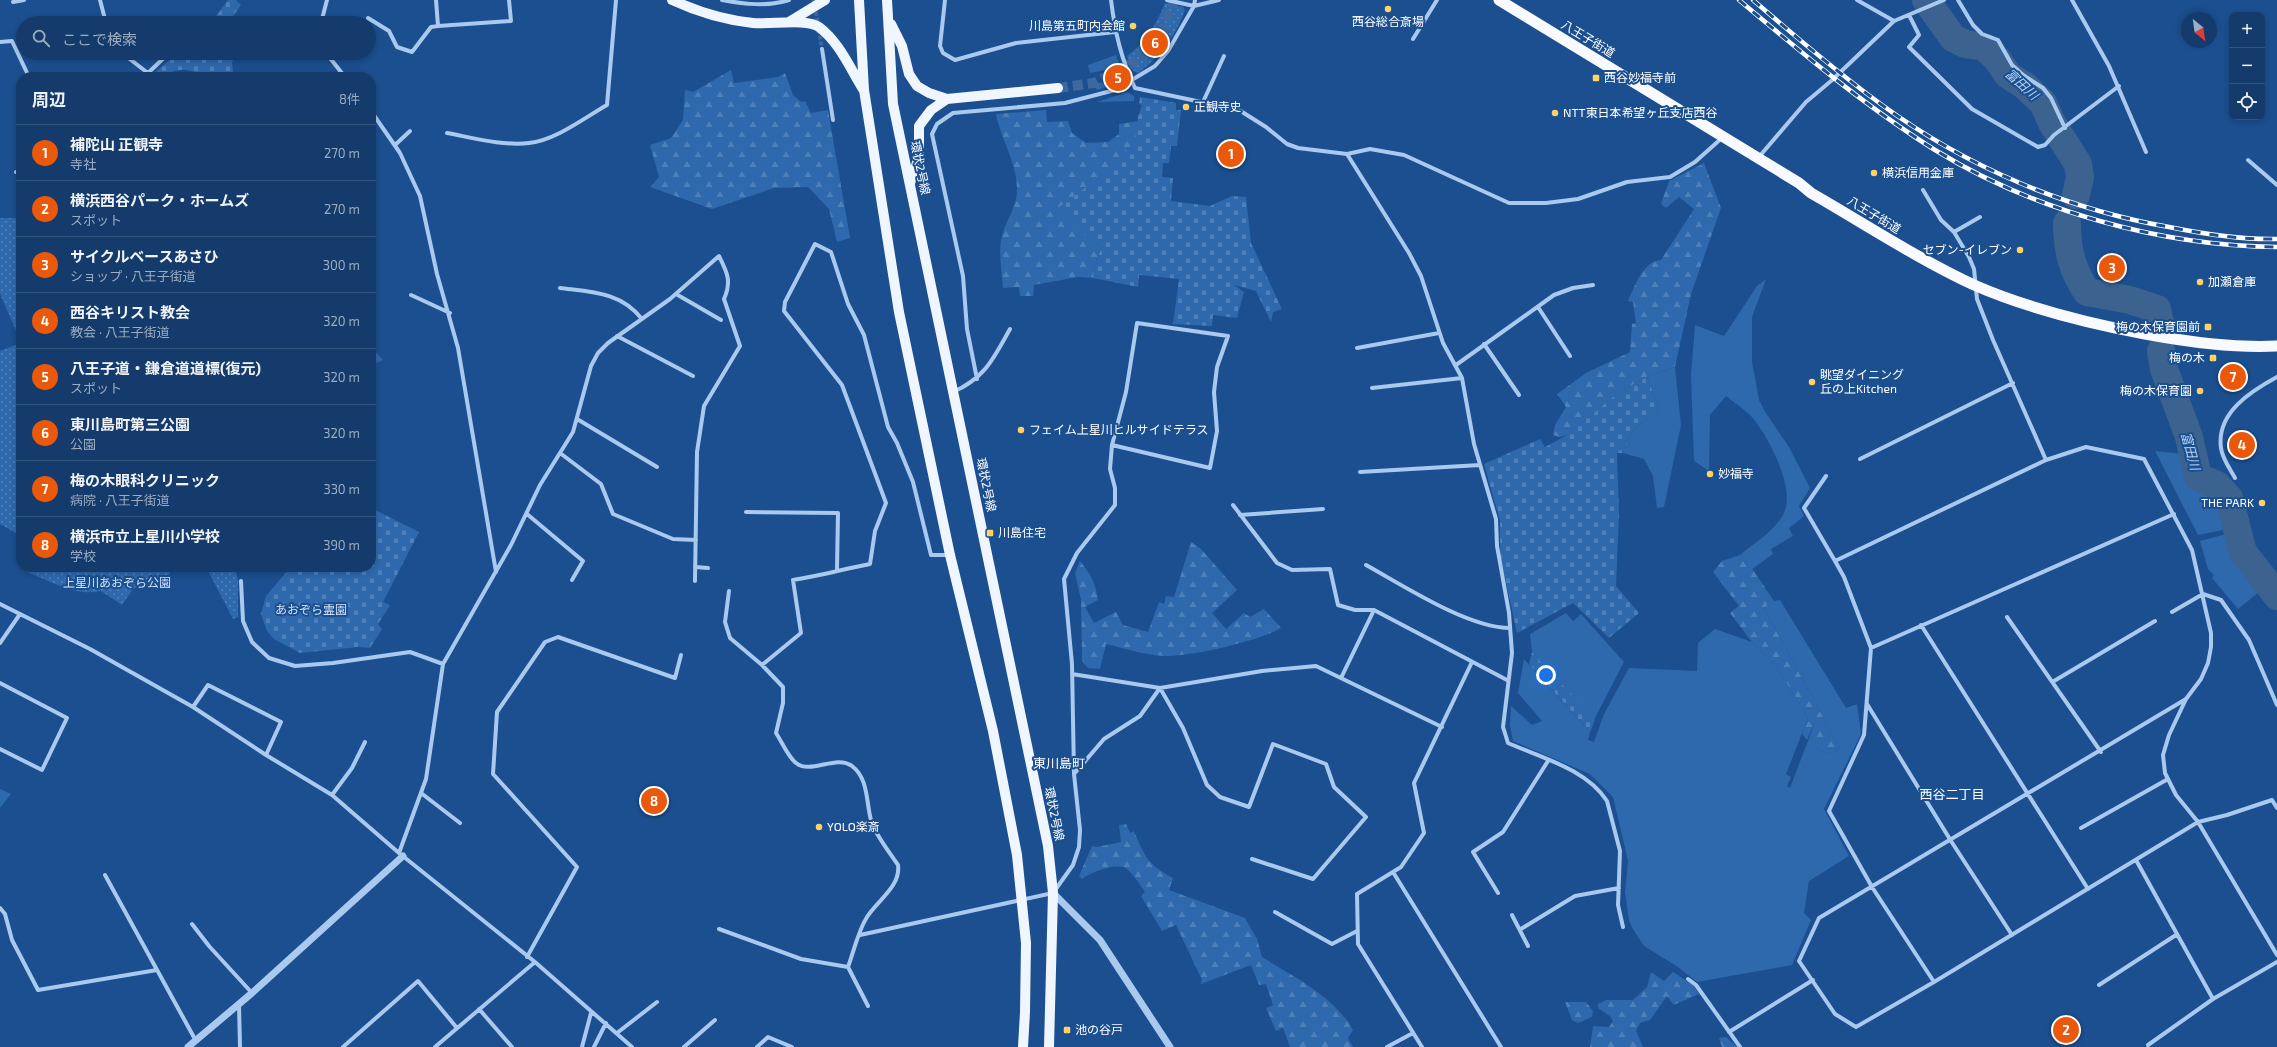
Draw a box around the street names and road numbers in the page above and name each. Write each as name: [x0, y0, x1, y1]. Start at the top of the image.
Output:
street label: 八王子街道: [1559, 17, 1618, 60]
street label: 環状2号線: [908, 140, 934, 196]
street label: 八王子街道: [1845, 193, 1904, 236]
street label: 環状2号線: [974, 457, 1000, 513]
street label: 環状2号線: [1042, 786, 1068, 842]

